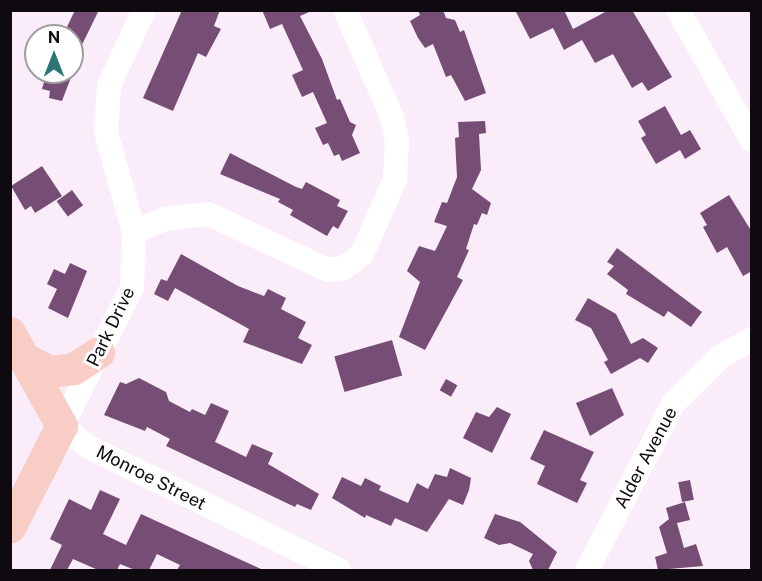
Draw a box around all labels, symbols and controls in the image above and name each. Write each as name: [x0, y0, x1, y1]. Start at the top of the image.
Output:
north arrow: [24, 24, 84, 84]
text: N: [48, 28, 60, 47]
street label: Park Drive: [82, 284, 140, 370]
street label: Alder Avenue: [610, 404, 682, 512]
street label: Monroe Street: [92, 441, 210, 515]

